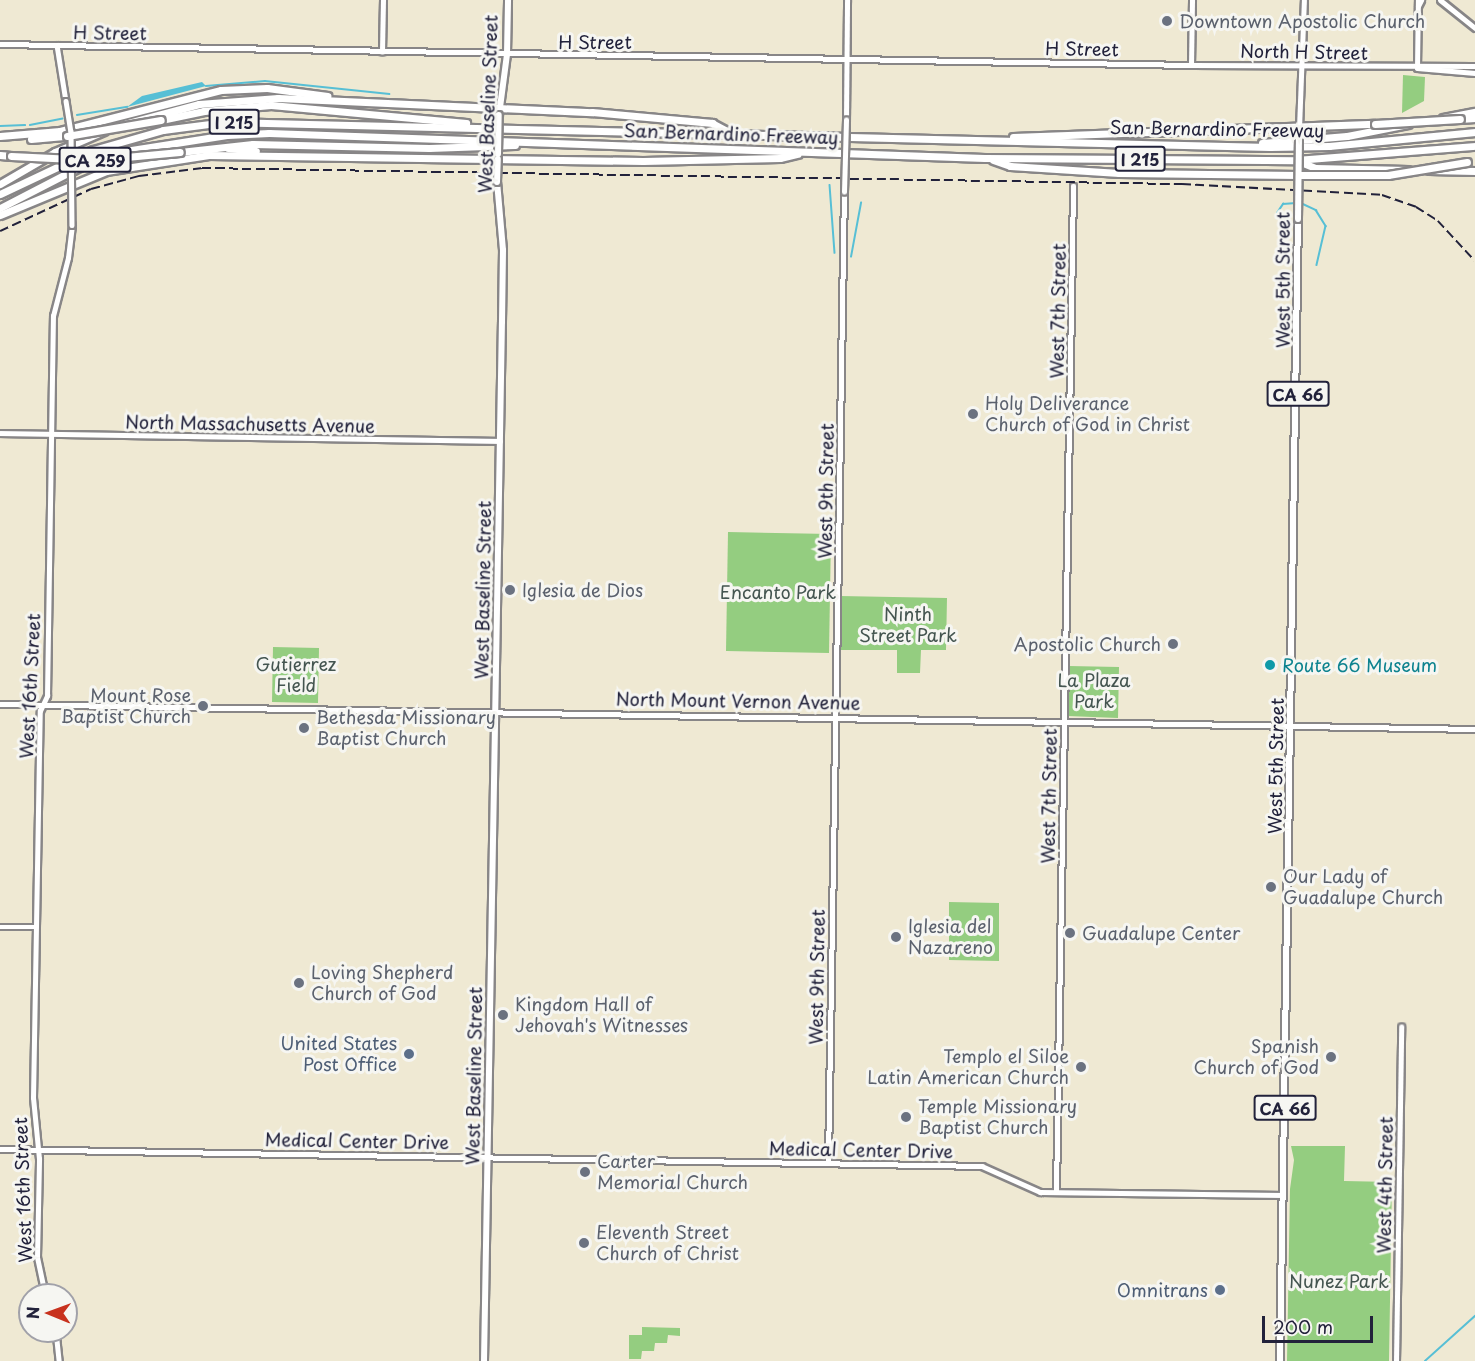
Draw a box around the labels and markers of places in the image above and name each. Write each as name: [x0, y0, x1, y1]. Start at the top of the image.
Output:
place label: Downtown Apostolic Church: [1179, 10, 1425, 32]
marker: Downtown Apostolic Church: [1160, 14, 1174, 28]
place label: Holy Deliverance Church of God in Christ: [985, 393, 1191, 436]
marker: Holy Deliverance Church of God in Christ: [966, 407, 980, 421]
place label: Iglesia de Dios: [522, 579, 644, 601]
marker: Iglesia de Dios: [503, 583, 517, 597]
place label: Apostolic Church: [1013, 633, 1161, 655]
marker: Apostolic Church: [1166, 637, 1180, 651]
place label: Route 66 Museum: [1282, 654, 1438, 676]
marker: Route 66 Museum: [1263, 658, 1277, 672]
place label: Mount Rose Baptist Church: [60, 685, 191, 728]
marker: Mount Rose Baptist Church: [196, 699, 210, 713]
place label: Bethesda Missionary Baptist Church: [316, 707, 496, 750]
marker: Bethesda Missionary Baptist Church: [297, 721, 311, 735]
place label: Our Lady of Guadalupe Church: [1283, 866, 1445, 908]
marker: Our Lady of Guadalupe Church: [1264, 880, 1278, 894]
place label: Iglesia del Nazareno: [908, 916, 993, 958]
place label: Guadalupe Center: [1082, 922, 1241, 944]
marker: Guadalupe Center: [1063, 926, 1077, 940]
marker: Iglesia del Nazareno: [889, 930, 903, 944]
place label: Loving Shepherd Church of God: [311, 962, 453, 1004]
marker: Loving Shepherd Church of God: [292, 976, 306, 990]
place label: Kingdom Hall of Jehovah's Witnesses: [515, 994, 688, 1036]
marker: Kingdom Hall of Jehovah's Witnesses: [496, 1008, 510, 1022]
place label: United States Post Office: [279, 1033, 397, 1076]
place label: Spanish Church of God: [1193, 1036, 1319, 1078]
place label: Templo el Siloe Latin American Church: [867, 1046, 1069, 1088]
marker: United States Post Office: [402, 1047, 416, 1061]
marker: Spanish Church of God: [1324, 1050, 1338, 1064]
marker: Templo el Siloe Latin American Church: [1074, 1060, 1088, 1074]
place label: Temple Missionary Baptist Church: [918, 1096, 1078, 1138]
marker: Temple Missionary Baptist Church: [899, 1110, 913, 1124]
place label: Carter Memorial Church: [597, 1151, 748, 1194]
marker: Carter Memorial Church: [578, 1165, 592, 1179]
place label: Eleventh Street Church of Christ: [596, 1222, 739, 1264]
marker: Eleventh Street Church of Christ: [577, 1236, 591, 1250]
place label: Omnitrans: [1117, 1279, 1208, 1301]
marker: Omnitrans: [1213, 1283, 1227, 1297]

